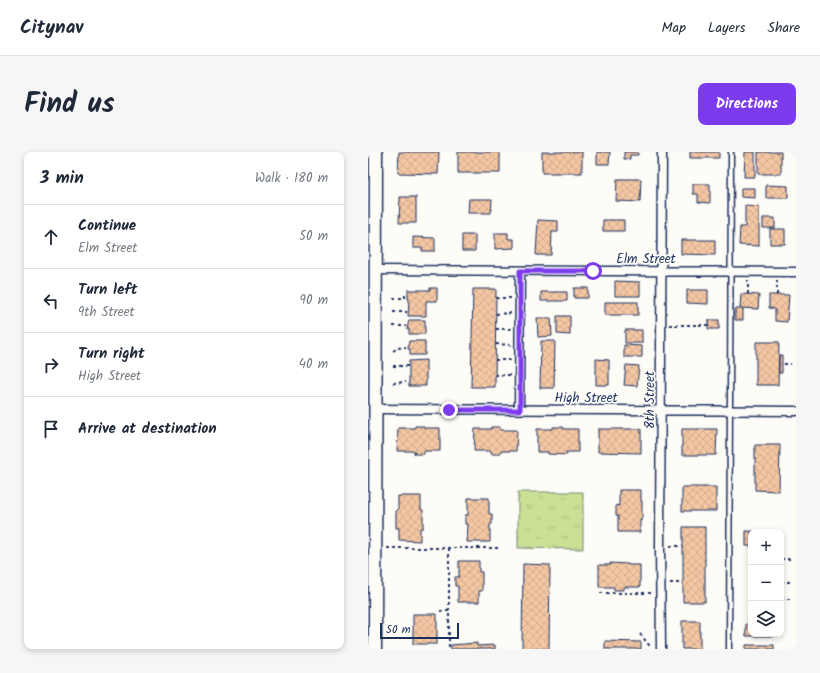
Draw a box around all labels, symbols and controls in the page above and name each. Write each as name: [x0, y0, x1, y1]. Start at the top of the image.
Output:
text: Citynav: [20, 13, 83, 43]
text: Map: [662, 17, 686, 39]
text: Layers: [708, 17, 746, 39]
text: Share: [768, 17, 800, 39]
text: Find us: [24, 82, 115, 127]
button: Directions: [698, 83, 796, 125]
text: 3 min: [40, 165, 84, 192]
text: Walk · 180 m: [255, 168, 328, 189]
text: Continue: [78, 214, 136, 238]
icon: ahead: [40, 226, 62, 248]
text: 50 m: [299, 226, 328, 247]
text: Elm Street: [78, 238, 137, 259]
street label: Elm Street: [616, 249, 677, 270]
route start: [584, 262, 602, 280]
text: Turn left: [78, 278, 138, 302]
icon: left: [40, 290, 62, 312]
text: 90 m: [300, 290, 328, 311]
text: 9th Street: [78, 302, 135, 323]
text: Turn right: [78, 342, 145, 366]
icon: right: [40, 354, 62, 376]
text: 40 m: [299, 354, 328, 375]
text: High Street: [78, 366, 141, 387]
street label: 8th Street: [640, 370, 661, 429]
street label: High Street: [554, 388, 619, 409]
route end: [440, 401, 458, 419]
text: Arrive at destination: [78, 417, 217, 441]
icon: arrive: [40, 418, 62, 440]
map controls: [748, 529, 784, 637]
button: +: [748, 529, 784, 565]
button: −: [748, 565, 784, 601]
button: layers: [748, 601, 784, 637]
scale bar: [380, 621, 459, 640]
text: 50 m: [386, 621, 411, 639]

